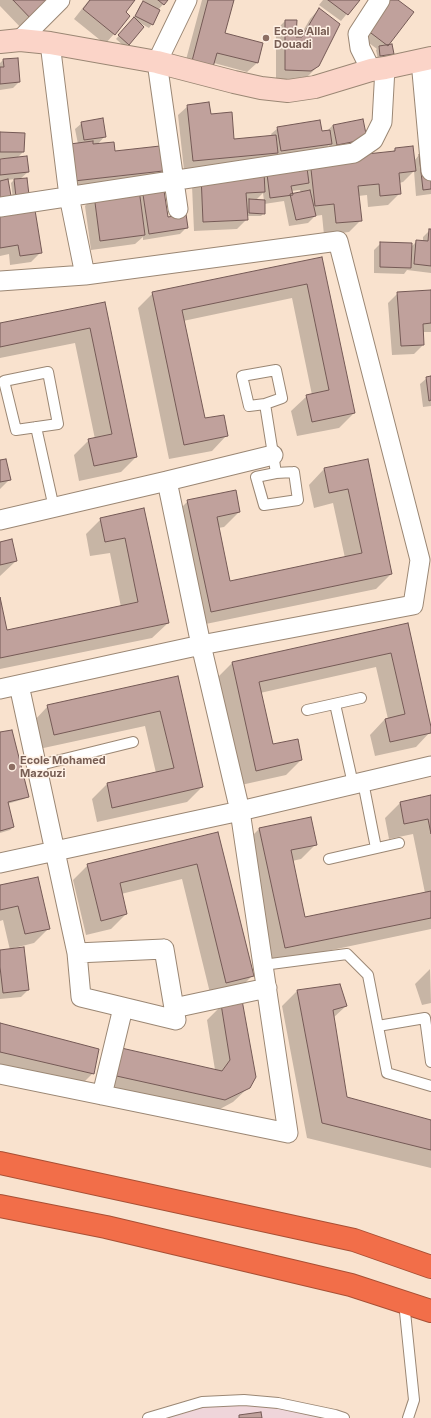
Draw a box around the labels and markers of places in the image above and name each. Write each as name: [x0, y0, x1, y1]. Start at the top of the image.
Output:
place label: Ecole Allal Douadi: [274, 25, 330, 51]
marker: Ecole Allal Douadi: [261, 33, 271, 43]
place label: Ecole Mohamed Mazouzi: [20, 754, 106, 780]
marker: Ecole Mohamed Mazouzi: [7, 762, 17, 772]

